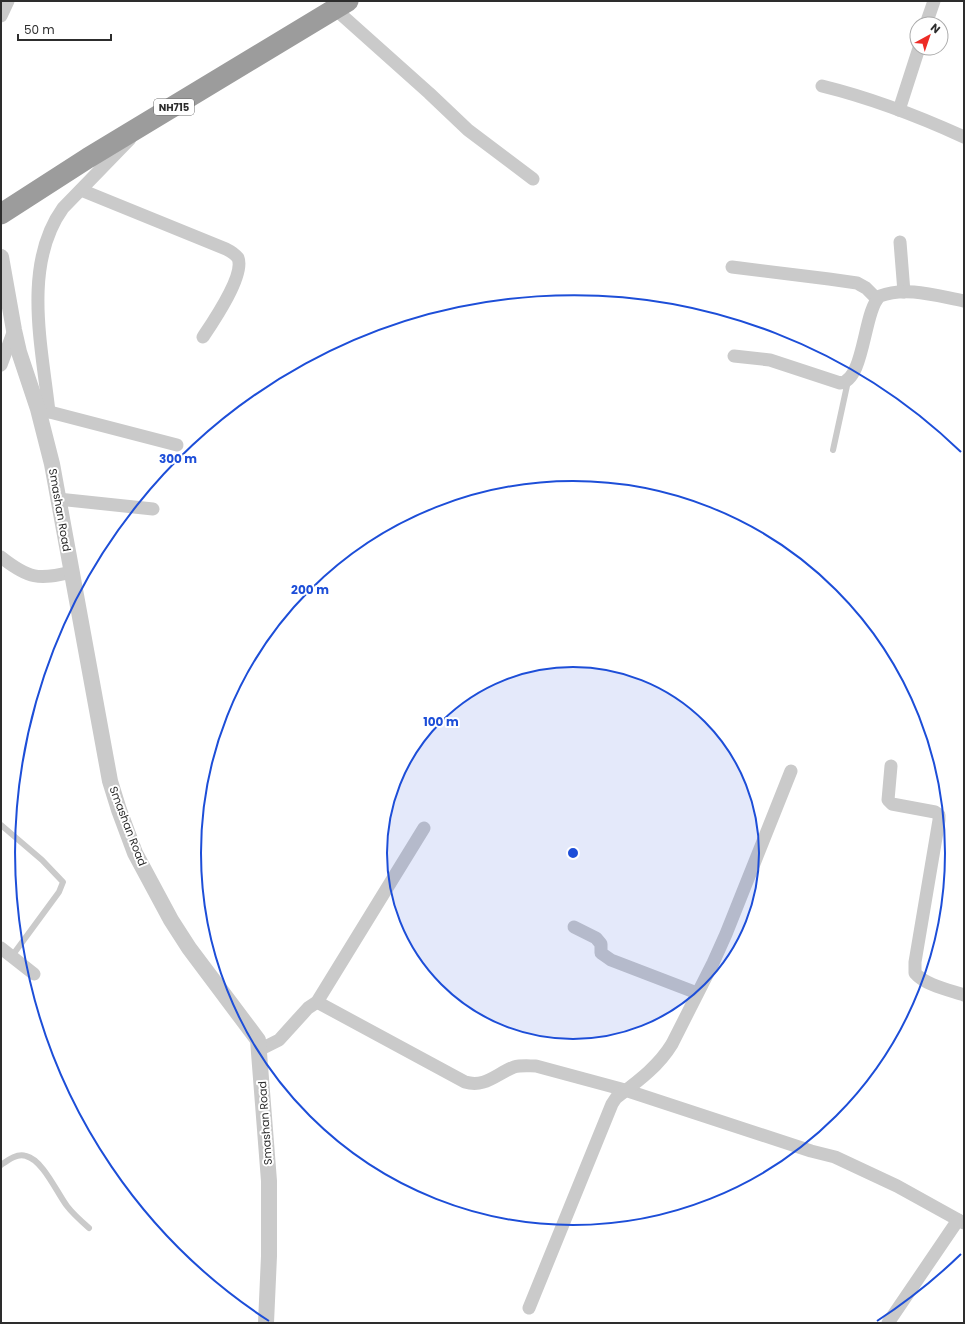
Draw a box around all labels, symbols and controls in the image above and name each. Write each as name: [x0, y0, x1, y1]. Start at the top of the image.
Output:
scale bar: [18, 16, 111, 42]
north arrow: [909, 16, 949, 56]
text: N: [927, 20, 944, 37]
text: 50 m: [24, 21, 55, 38]
road number: NH715: [154, 99, 194, 115]
text: 300 m: [159, 450, 197, 467]
street label: Smashan Road: [45, 467, 75, 553]
text: 200 m: [291, 581, 329, 598]
text: 100 m: [423, 713, 459, 730]
street label: Smashan Road: [105, 784, 151, 868]
centre of rings: [566, 846, 580, 860]
street label: Smashan Road: [254, 1081, 276, 1165]

